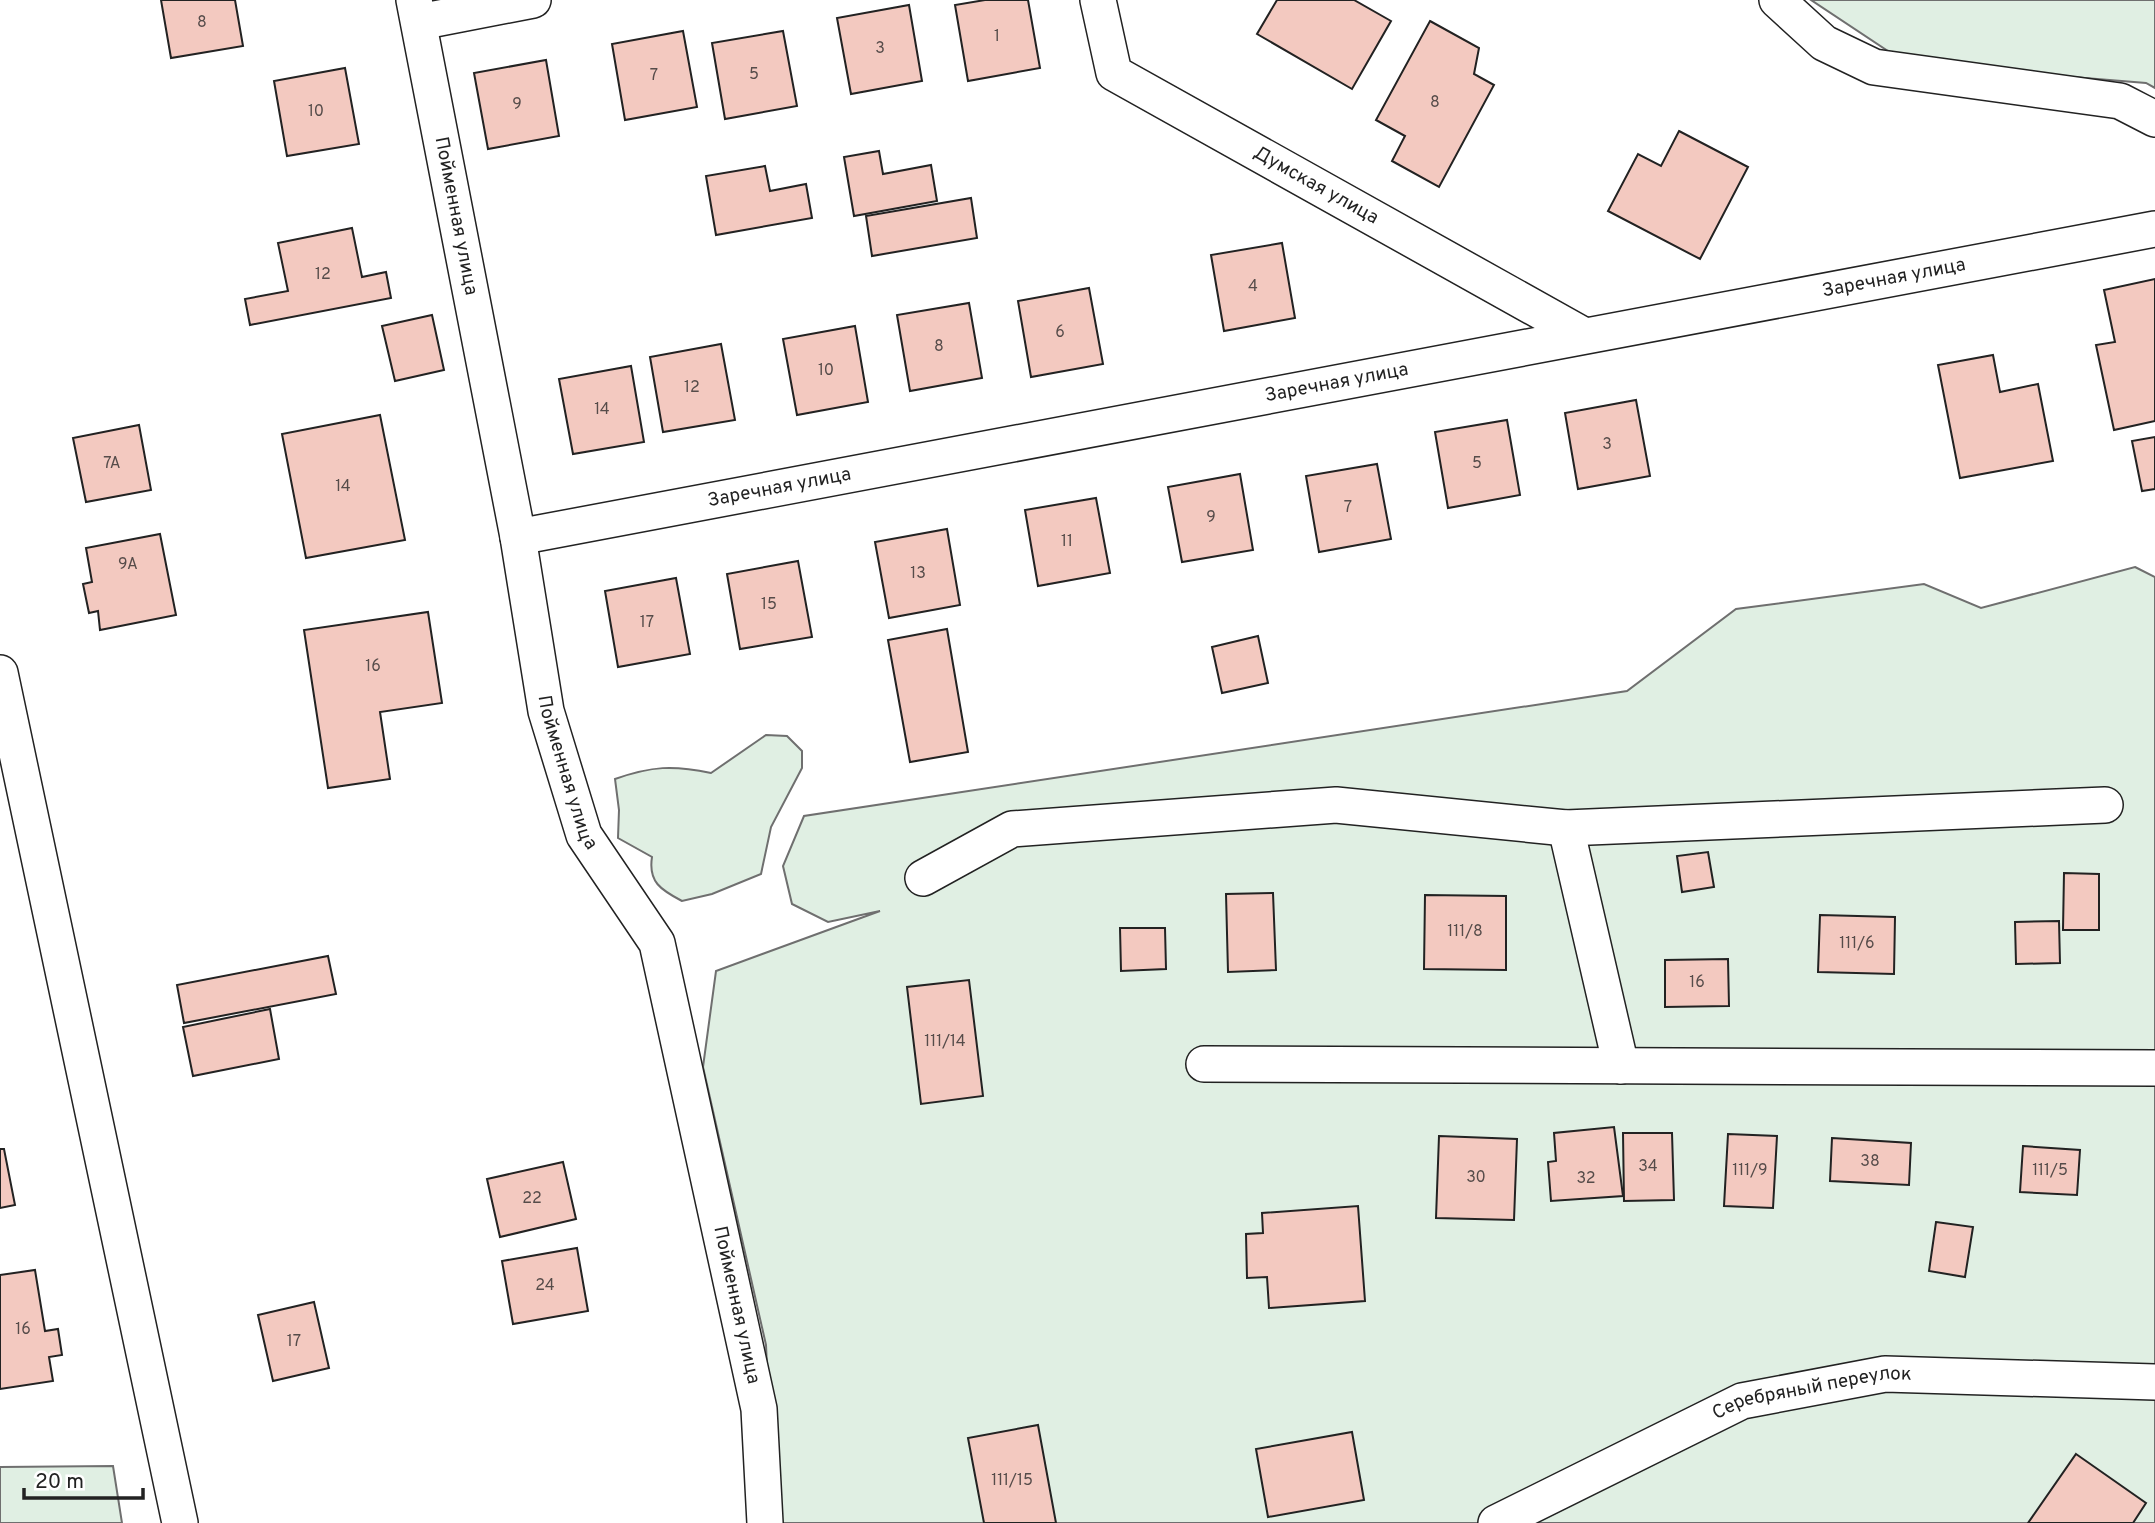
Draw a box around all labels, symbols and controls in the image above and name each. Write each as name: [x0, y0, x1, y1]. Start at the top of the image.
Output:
house number: 8: [197, 13, 207, 33]
house number: 1: [994, 27, 1000, 47]
house number: 3: [875, 39, 885, 59]
house number: 5: [749, 65, 759, 85]
house number: 7: [650, 66, 658, 86]
house number: 8: [1430, 93, 1440, 113]
house number: 9: [512, 95, 522, 115]
house number: 10: [308, 102, 324, 122]
street label: Пойменная улица: [429, 135, 483, 297]
street label: Думская улица: [1249, 141, 1383, 230]
street label: Заречная улица: [1820, 253, 1968, 303]
house number: 12: [315, 265, 331, 285]
house number: 4: [1248, 277, 1258, 297]
house number: 6: [1055, 323, 1065, 343]
house number: 8: [934, 337, 944, 357]
street label: Заречная улица: [1263, 358, 1410, 408]
house number: 10: [818, 361, 834, 381]
house number: 12: [684, 378, 700, 398]
house number: 14: [594, 400, 610, 420]
house number: 3: [1602, 435, 1612, 455]
house number: 7А: [103, 454, 121, 474]
house number: 5: [1472, 454, 1482, 474]
street label: Заречная улица: [706, 463, 853, 513]
house number: 14: [335, 477, 351, 497]
house number: 7: [1344, 498, 1352, 518]
house number: 9: [1206, 508, 1216, 528]
house number: 11: [1061, 532, 1073, 552]
house number: 9А: [118, 555, 138, 575]
house number: 13: [910, 564, 926, 584]
house number: 15: [761, 595, 777, 615]
house number: 17: [640, 613, 654, 633]
house number: 16: [365, 657, 381, 677]
street label: Пойменная улица: [532, 694, 603, 855]
house number: 111/8: [1447, 922, 1483, 942]
house number: 111/6: [1839, 934, 1875, 954]
house number: 16: [1689, 973, 1705, 993]
house number: 111/14: [924, 1032, 966, 1052]
house number: 38: [1860, 1152, 1880, 1172]
house number: 34: [1638, 1157, 1658, 1177]
house number: 111/9: [1732, 1161, 1768, 1181]
house number: 111/5: [2032, 1161, 2068, 1181]
house number: 30: [1466, 1168, 1486, 1188]
house number: 32: [1576, 1169, 1596, 1189]
house number: 22: [522, 1189, 542, 1209]
street label: Пойменная улица: [707, 1224, 765, 1386]
house number: 24: [535, 1276, 555, 1296]
house number: 16: [15, 1320, 31, 1340]
house number: 17: [287, 1332, 301, 1352]
street label: Серебряный переулок: [1709, 1361, 1912, 1426]
scale bar: [24, 1456, 144, 1500]
text: 20 m: [35, 1469, 84, 1496]
house number: 111/15: [991, 1471, 1033, 1491]

